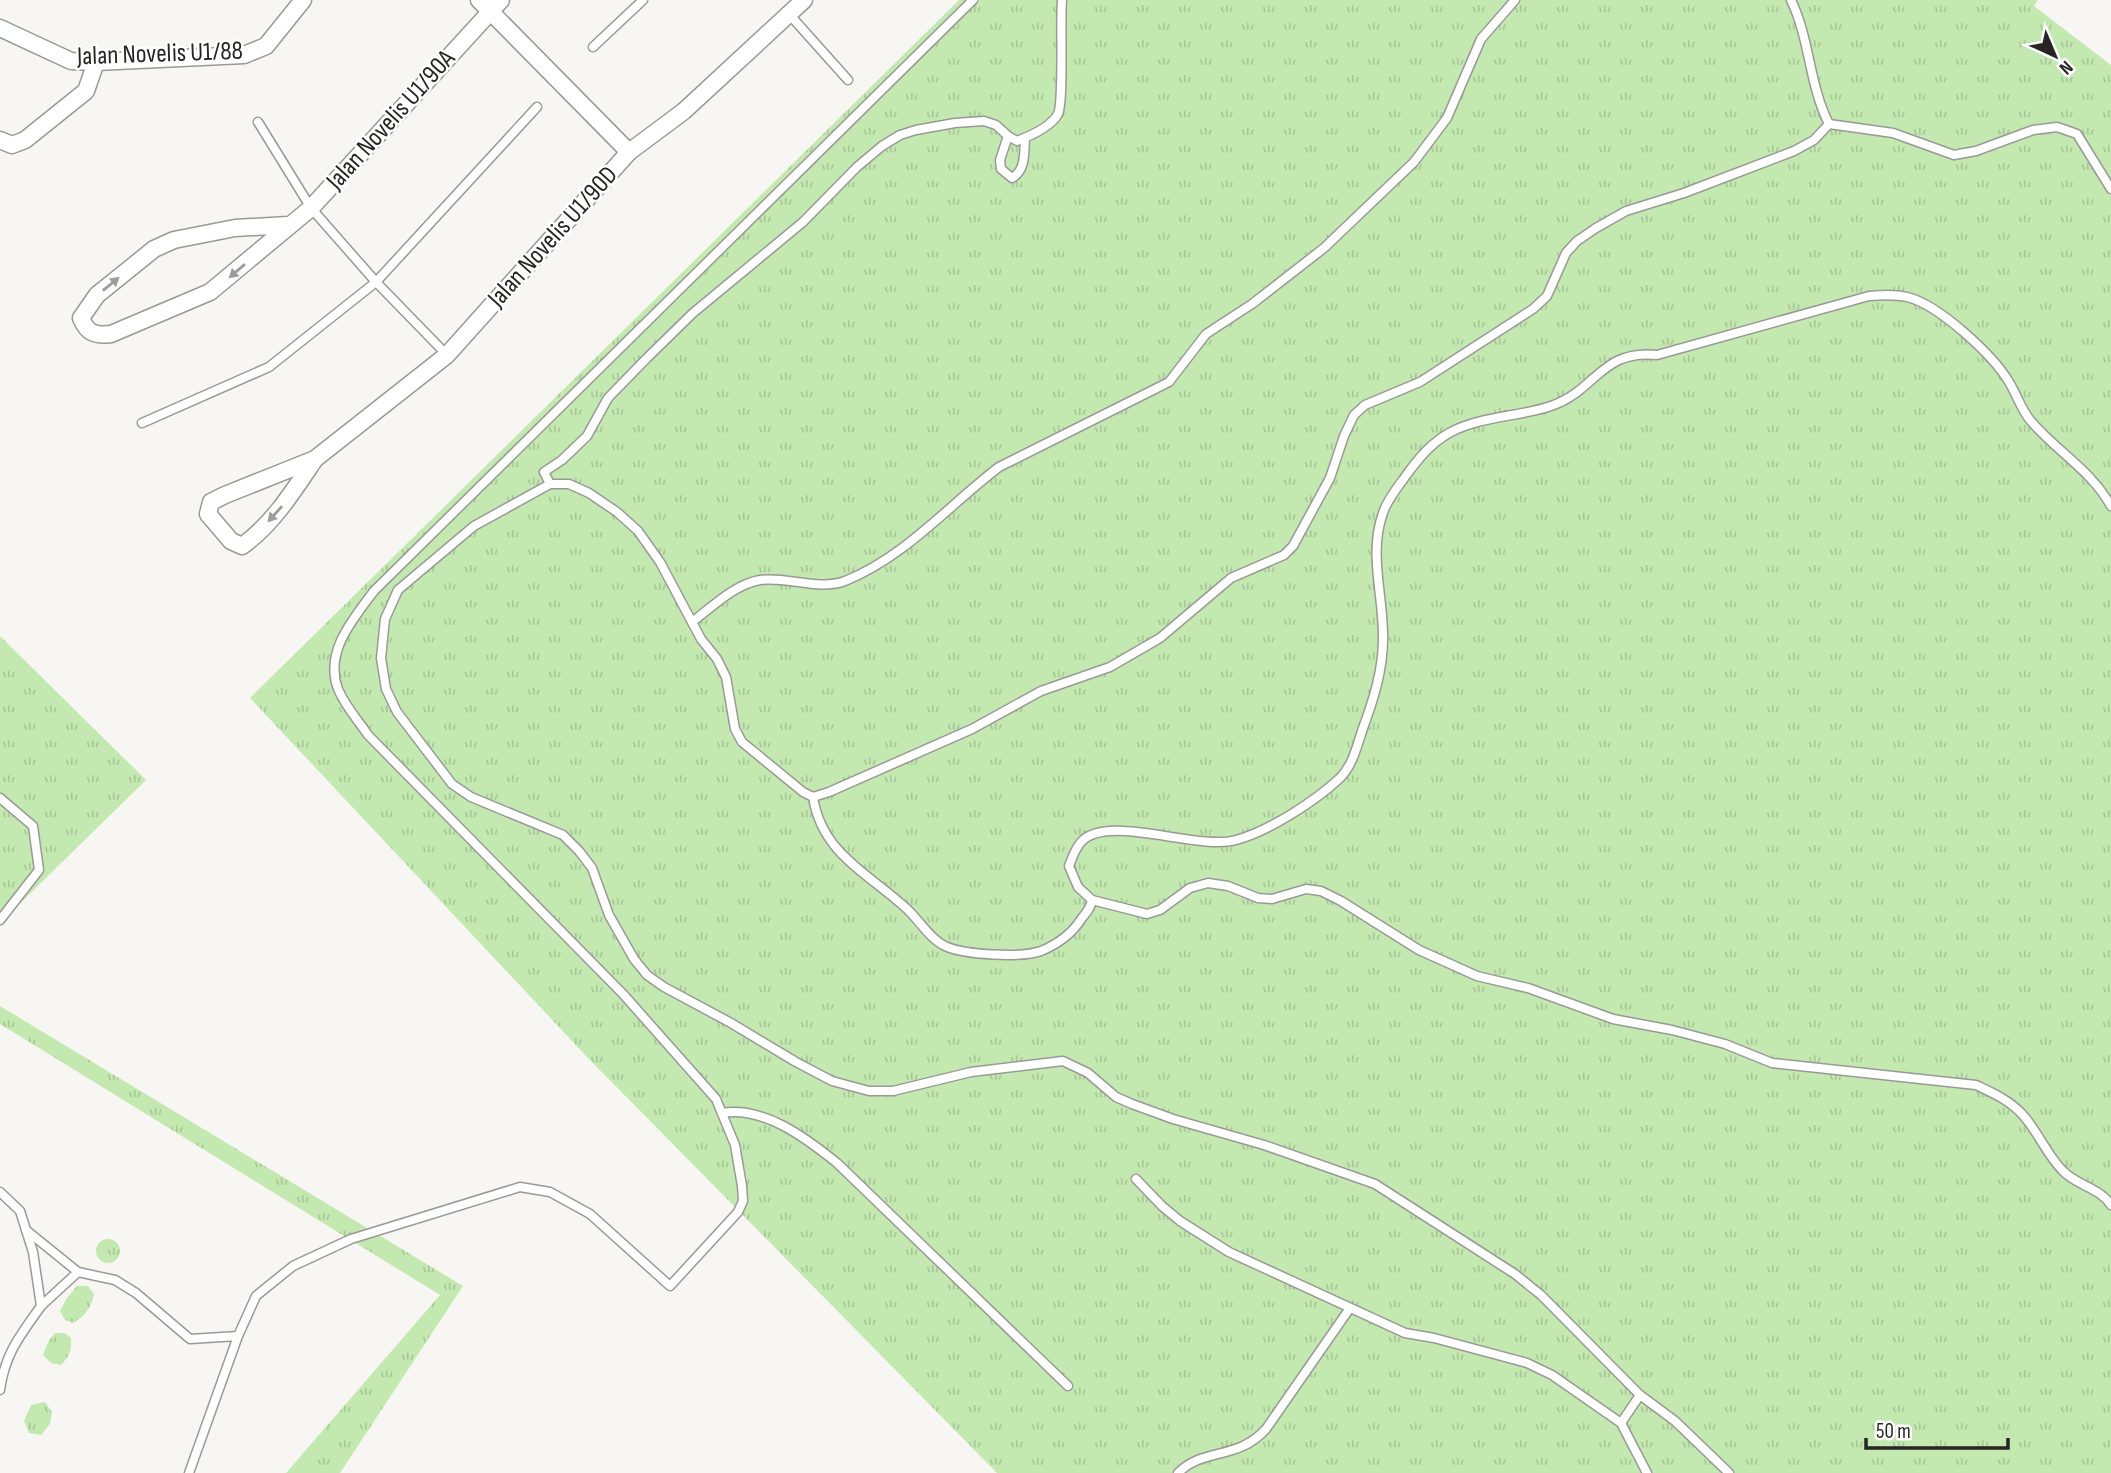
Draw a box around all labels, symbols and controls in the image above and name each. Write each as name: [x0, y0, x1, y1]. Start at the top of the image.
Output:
north arrow: [2020, 21, 2090, 91]
street label: Jalan Novelis U1/88: [75, 36, 244, 72]
street label: Jalan Novelis U1/90A: [319, 43, 462, 197]
text: N: [2054, 55, 2077, 79]
street label: Jalan Novelis U1/90D: [481, 160, 624, 315]
one-way arrow: [228, 263, 246, 279]
one-way arrow: [102, 276, 120, 291]
one-way arrow: [267, 505, 283, 523]
scale bar: [1866, 1406, 2008, 1450]
text: 50 m: [1876, 1419, 1911, 1444]

